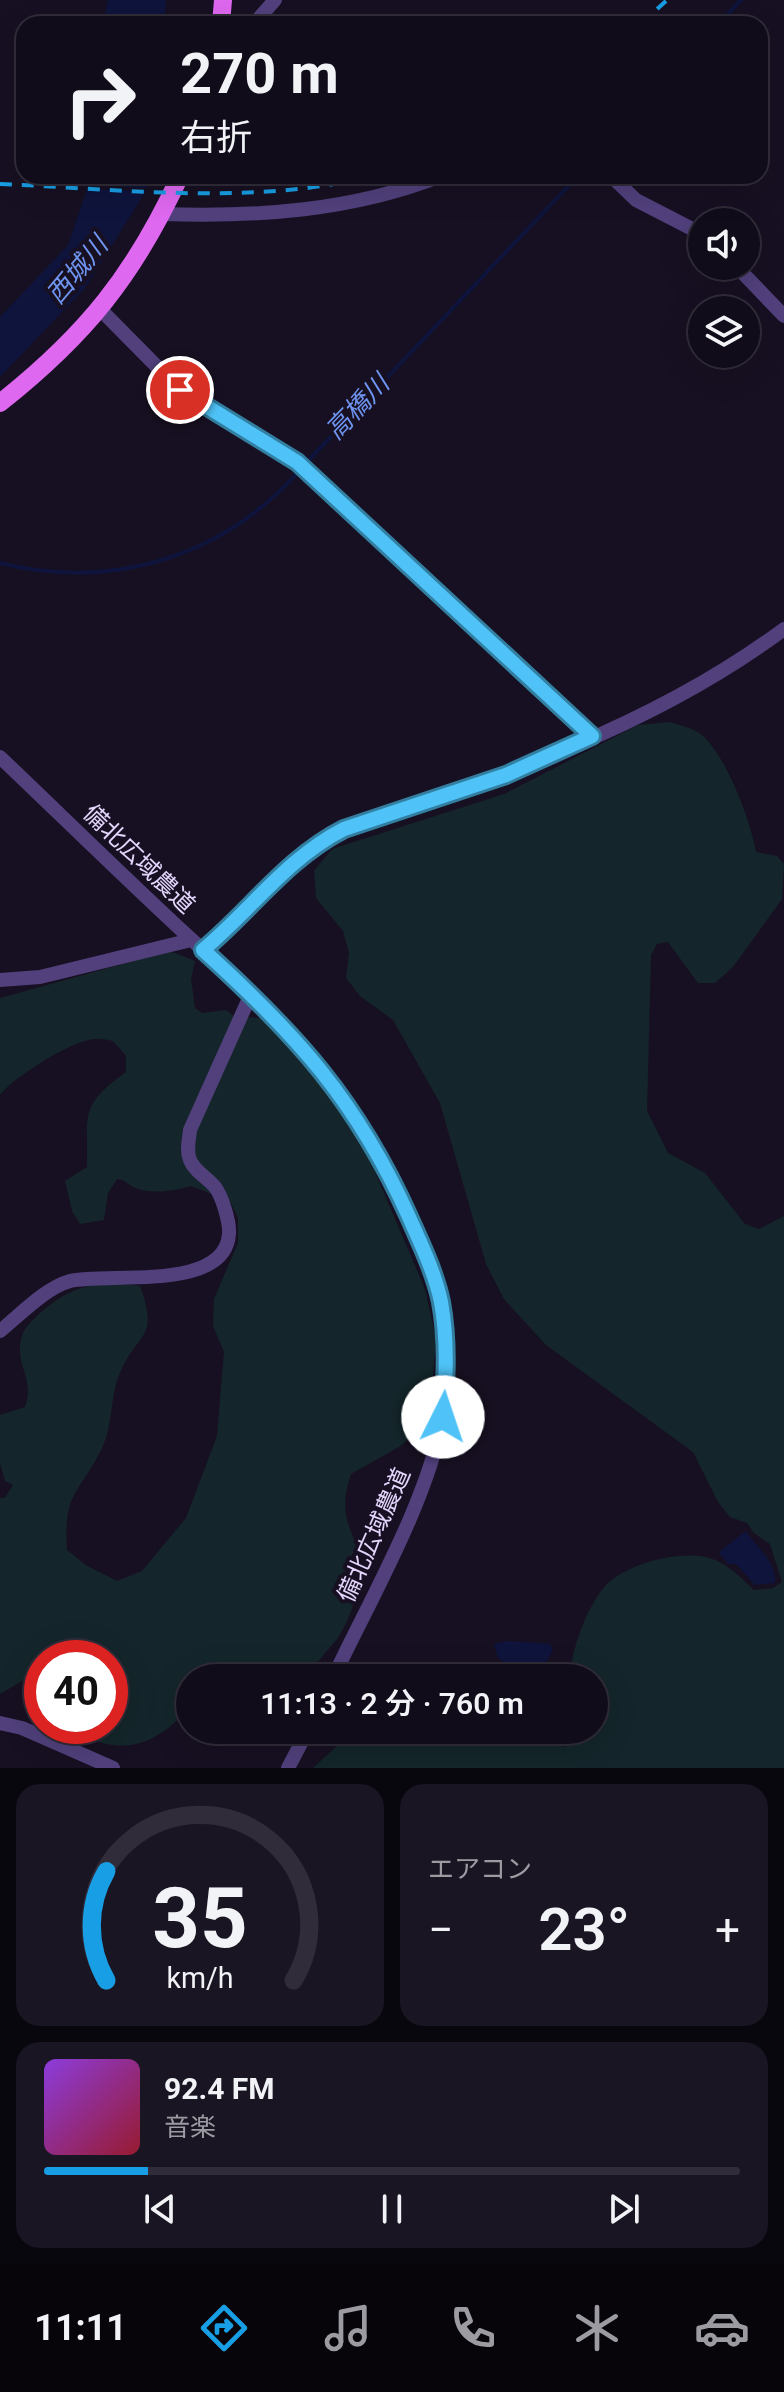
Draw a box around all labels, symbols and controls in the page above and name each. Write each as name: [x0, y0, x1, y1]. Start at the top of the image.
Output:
text: 270 m: [180, 41, 339, 107]
icon: right: [48, 48, 152, 152]
text: 右折: [180, 117, 252, 159]
map controls: [688, 208, 760, 368]
button: sound: [688, 208, 760, 280]
water label: 西城川: [40, 228, 115, 310]
button: layers: [688, 296, 760, 368]
pin: [146, 356, 214, 424]
water label: 高橋川: [319, 366, 397, 445]
icon: arrive: [158, 368, 202, 412]
street label: 備北広域農道: [77, 799, 201, 919]
position arrow: [401, 1375, 485, 1459]
street label: 備北広域農道: [332, 1464, 416, 1606]
speed limit sign: 40: [24, 1640, 128, 1744]
text: 11:13 · 2 分 · 760 m: [260, 1686, 524, 1721]
text: エアコン: [428, 1854, 532, 1884]
text: 35: [152, 1870, 248, 1967]
text: 23°: [538, 1894, 630, 1965]
text: −: [428, 1904, 453, 1956]
text: +: [715, 1904, 740, 1956]
text: km/h: [166, 1961, 234, 1995]
text: 92.4 FM: [164, 2071, 275, 2106]
text: 音楽: [164, 2112, 216, 2142]
icon: previous: [138, 2187, 182, 2231]
icon: pause: [370, 2187, 414, 2231]
icon: next: [602, 2187, 646, 2231]
icon: directions: [196, 2300, 252, 2356]
icon: music: [320, 2300, 376, 2356]
icon: phone: [445, 2300, 501, 2356]
icon: climate: [569, 2300, 625, 2356]
icon: car: [694, 2300, 750, 2356]
text: 11:11: [34, 2307, 127, 2349]

